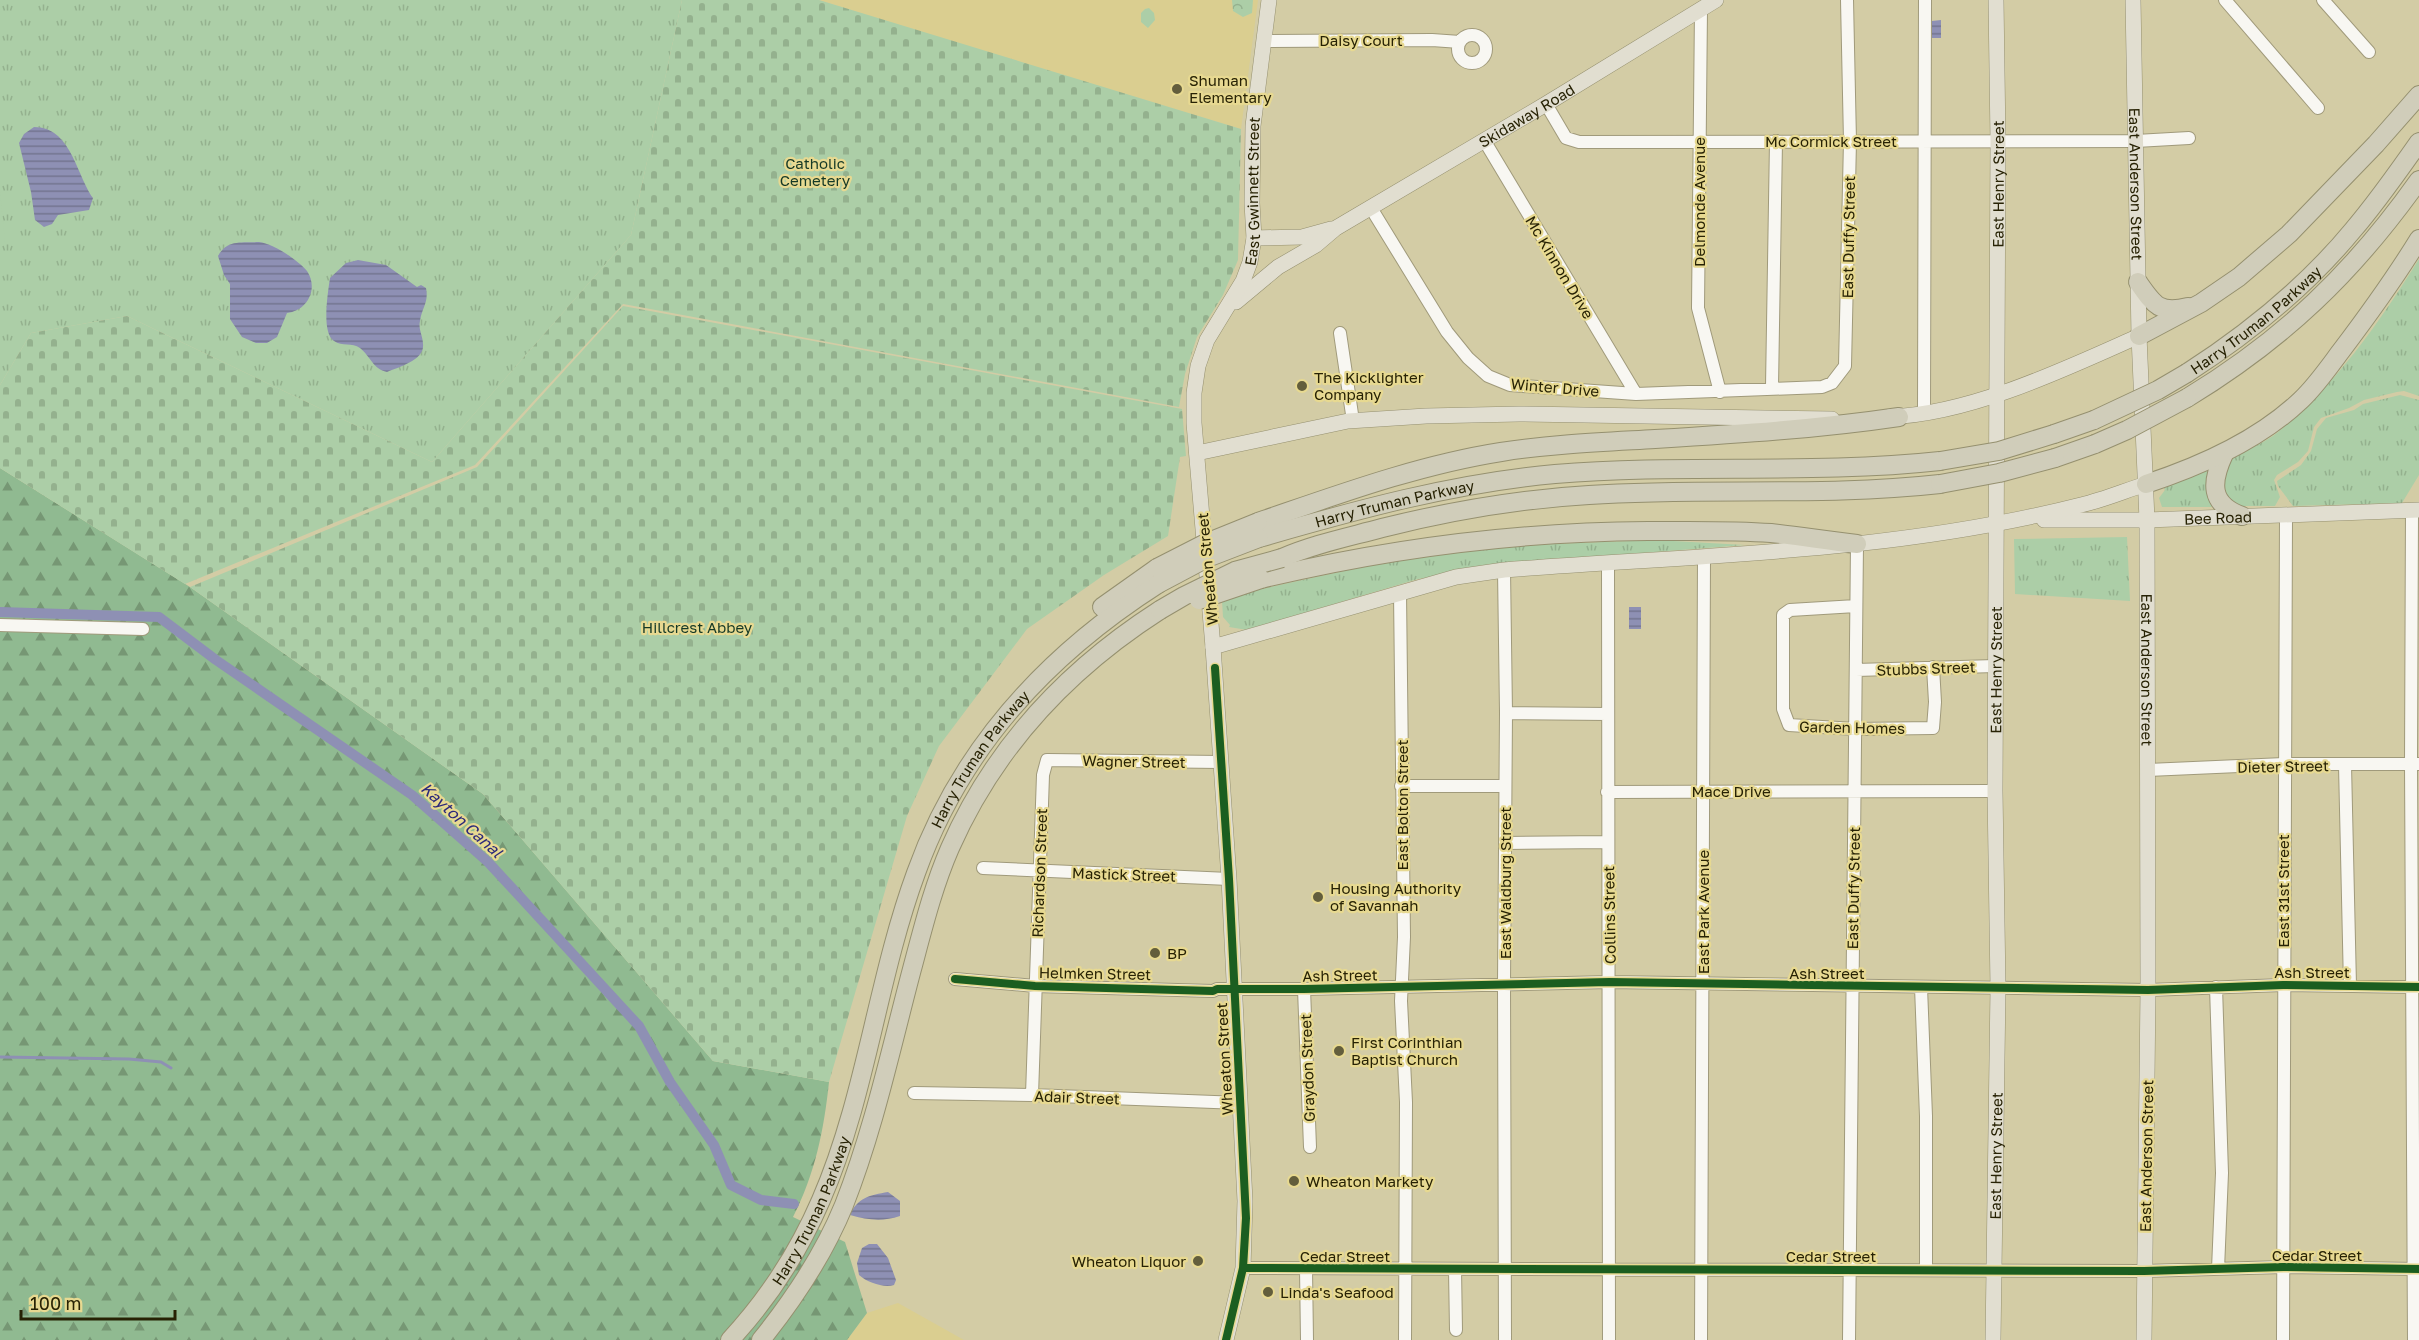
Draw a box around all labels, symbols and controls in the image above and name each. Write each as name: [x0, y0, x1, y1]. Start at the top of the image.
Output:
street label: Daisy Court: [1319, 31, 1403, 49]
place label: Shuman Elementary: [1189, 71, 1272, 106]
street label: Skidaway Road: [1475, 80, 1578, 151]
marker: Shuman Elementary: [1170, 82, 1184, 96]
street label: East Anderson Street: [2126, 107, 2147, 260]
street label: East Gwinnett Street: [1241, 116, 1263, 267]
street label: East Henry Street: [1989, 120, 2007, 248]
street label: Mc Cormick Street: [1765, 132, 1897, 150]
street label: Delmonde Avenue: [1690, 137, 1708, 267]
park label: Catholic Cemetery: [780, 154, 851, 189]
street label: East Duffy Street: [1838, 176, 1858, 298]
street label: Mc Kinnon Drive: [1522, 212, 1598, 322]
street label: Harry Truman Parkway: [2187, 261, 2325, 378]
place label: The Kicklighter Company: [1314, 368, 1424, 403]
street label: Winter Drive: [1510, 374, 1600, 400]
marker: The Kicklighter Company: [1295, 379, 1309, 393]
street label: Harry Truman Parkway: [1313, 476, 1476, 531]
street label: Bee Road: [2184, 507, 2252, 528]
street label: Wheaton Street: [1193, 512, 1221, 626]
street label: East Anderson Street: [2138, 593, 2156, 746]
street label: East Henry Street: [1986, 606, 2005, 734]
park label: Hillcrest Abbey: [642, 618, 753, 636]
street label: Stubbs Street: [1876, 657, 1976, 679]
street label: Harry Truman Parkway: [927, 686, 1033, 831]
street label: Garden Homes: [1799, 717, 1905, 737]
street label: East Bolton Street: [1393, 739, 1411, 871]
street label: Wagner Street: [1082, 751, 1186, 771]
street label: Dieter Street: [2237, 756, 2329, 776]
water label: Kayton Canal: [417, 778, 508, 862]
street label: Mace Drive: [1691, 782, 1771, 800]
street label: East Waldburg Street: [1496, 807, 1514, 959]
street label: Richardson Street: [1028, 808, 1050, 938]
street label: East Duffy Street: [1843, 827, 1863, 949]
street label: East 31st Street: [2274, 834, 2292, 948]
street label: East Park Avenue: [1694, 850, 1712, 974]
street label: Mastick Street: [1072, 863, 1176, 885]
street label: Collins Street: [1599, 866, 1619, 964]
place label: Housing Authority of Savannah: [1330, 879, 1462, 914]
marker: Housing Authority of Savannah: [1311, 890, 1325, 904]
place label: BP: [1167, 944, 1187, 962]
marker: BP: [1148, 946, 1162, 960]
street label: Helmken Street: [1039, 963, 1151, 983]
street label: Ash Street: [2274, 963, 2350, 981]
street label: Ash Street: [1789, 964, 1865, 982]
street label: Ash Street: [1302, 965, 1378, 985]
street label: Wheaton Street: [1212, 1002, 1236, 1116]
street label: Graydon Street: [1296, 1014, 1318, 1122]
place label: First Corinthian Baptist Church: [1351, 1033, 1463, 1068]
marker: First Corinthian Baptist Church: [1332, 1044, 1346, 1058]
street label: East Anderson Street: [2136, 1080, 2156, 1232]
street label: Adair Street: [1034, 1087, 1120, 1107]
street label: East Henry Street: [1986, 1092, 2006, 1220]
street label: Harry Truman Parkway: [768, 1133, 853, 1288]
place label: Wheaton Markety: [1306, 1172, 1434, 1190]
marker: Wheaton Markety: [1287, 1174, 1301, 1188]
street label: Cedar Street: [2272, 1246, 2362, 1264]
street label: Cedar Street: [1300, 1247, 1390, 1265]
street label: Cedar Street: [1786, 1247, 1876, 1265]
place label: Wheaton Liquor: [1072, 1252, 1186, 1270]
marker: Wheaton Liquor: [1191, 1254, 1205, 1268]
scale bar: [21, 1283, 176, 1321]
place label: Linda's Seafood: [1280, 1283, 1394, 1301]
marker: Linda's Seafood: [1261, 1285, 1275, 1299]
text: 100 m: [30, 1292, 81, 1314]

